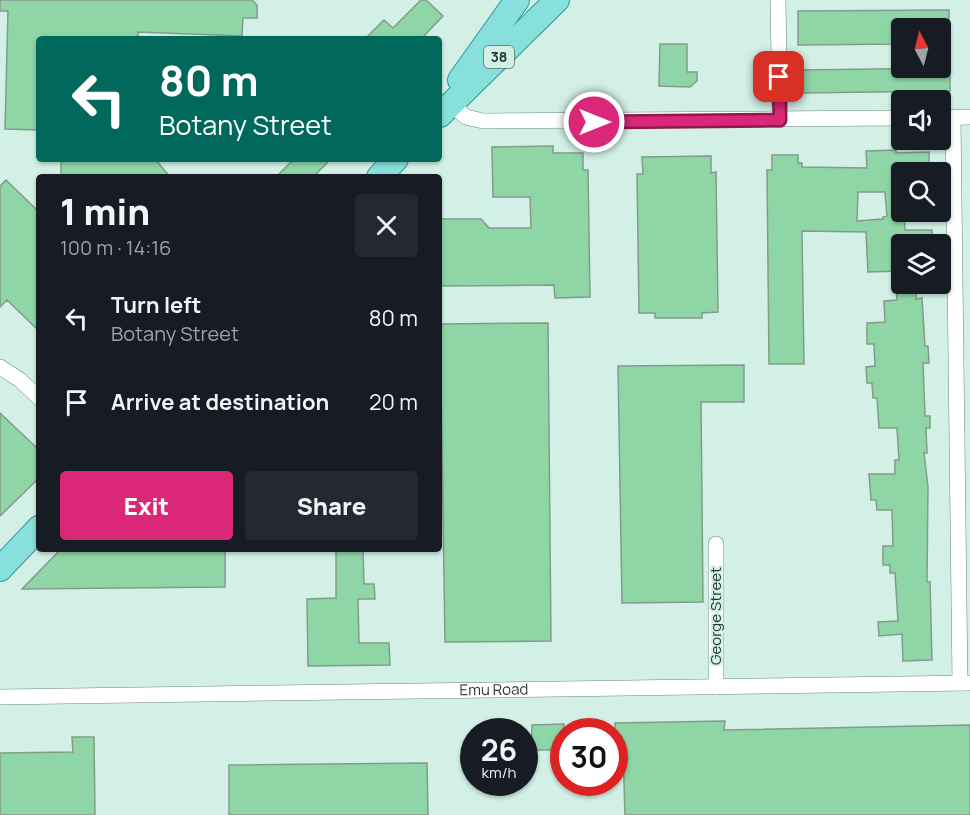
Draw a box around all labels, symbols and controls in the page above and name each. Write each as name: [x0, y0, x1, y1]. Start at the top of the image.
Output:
north arrow: [891, 18, 951, 78]
map controls: [891, 18, 951, 294]
road number: 38: [484, 46, 514, 68]
text: 80 m: [159, 51, 259, 109]
pin: [753, 51, 804, 102]
icon: left: [60, 60, 138, 138]
icon: arrive: [762, 60, 795, 93]
position arrow: [562, 90, 626, 154]
button: sound: [891, 90, 951, 150]
text: Botany Street: [159, 106, 332, 143]
button: search: [891, 162, 951, 222]
text: 1 min: [60, 187, 150, 236]
button: close: [355, 194, 418, 257]
text: 100 m · 14:16: [60, 234, 171, 261]
button: layers: [891, 234, 951, 294]
text: Turn left: [111, 290, 201, 320]
icon: left: [60, 302, 93, 335]
text: 80 m: [369, 303, 418, 333]
text: Botany Street: [111, 320, 239, 347]
icon: arrive: [60, 386, 93, 419]
text: Arrive at destination: [111, 387, 329, 417]
text: 20 m: [369, 387, 418, 417]
button: Exit: [60, 471, 233, 540]
button: Share: [245, 471, 418, 540]
street label: George Street: [705, 567, 726, 665]
street label: Emu Road: [459, 678, 528, 700]
speed limit sign: 30: [550, 718, 628, 796]
text: 26: [481, 729, 517, 770]
text: km/h: [482, 762, 516, 783]

